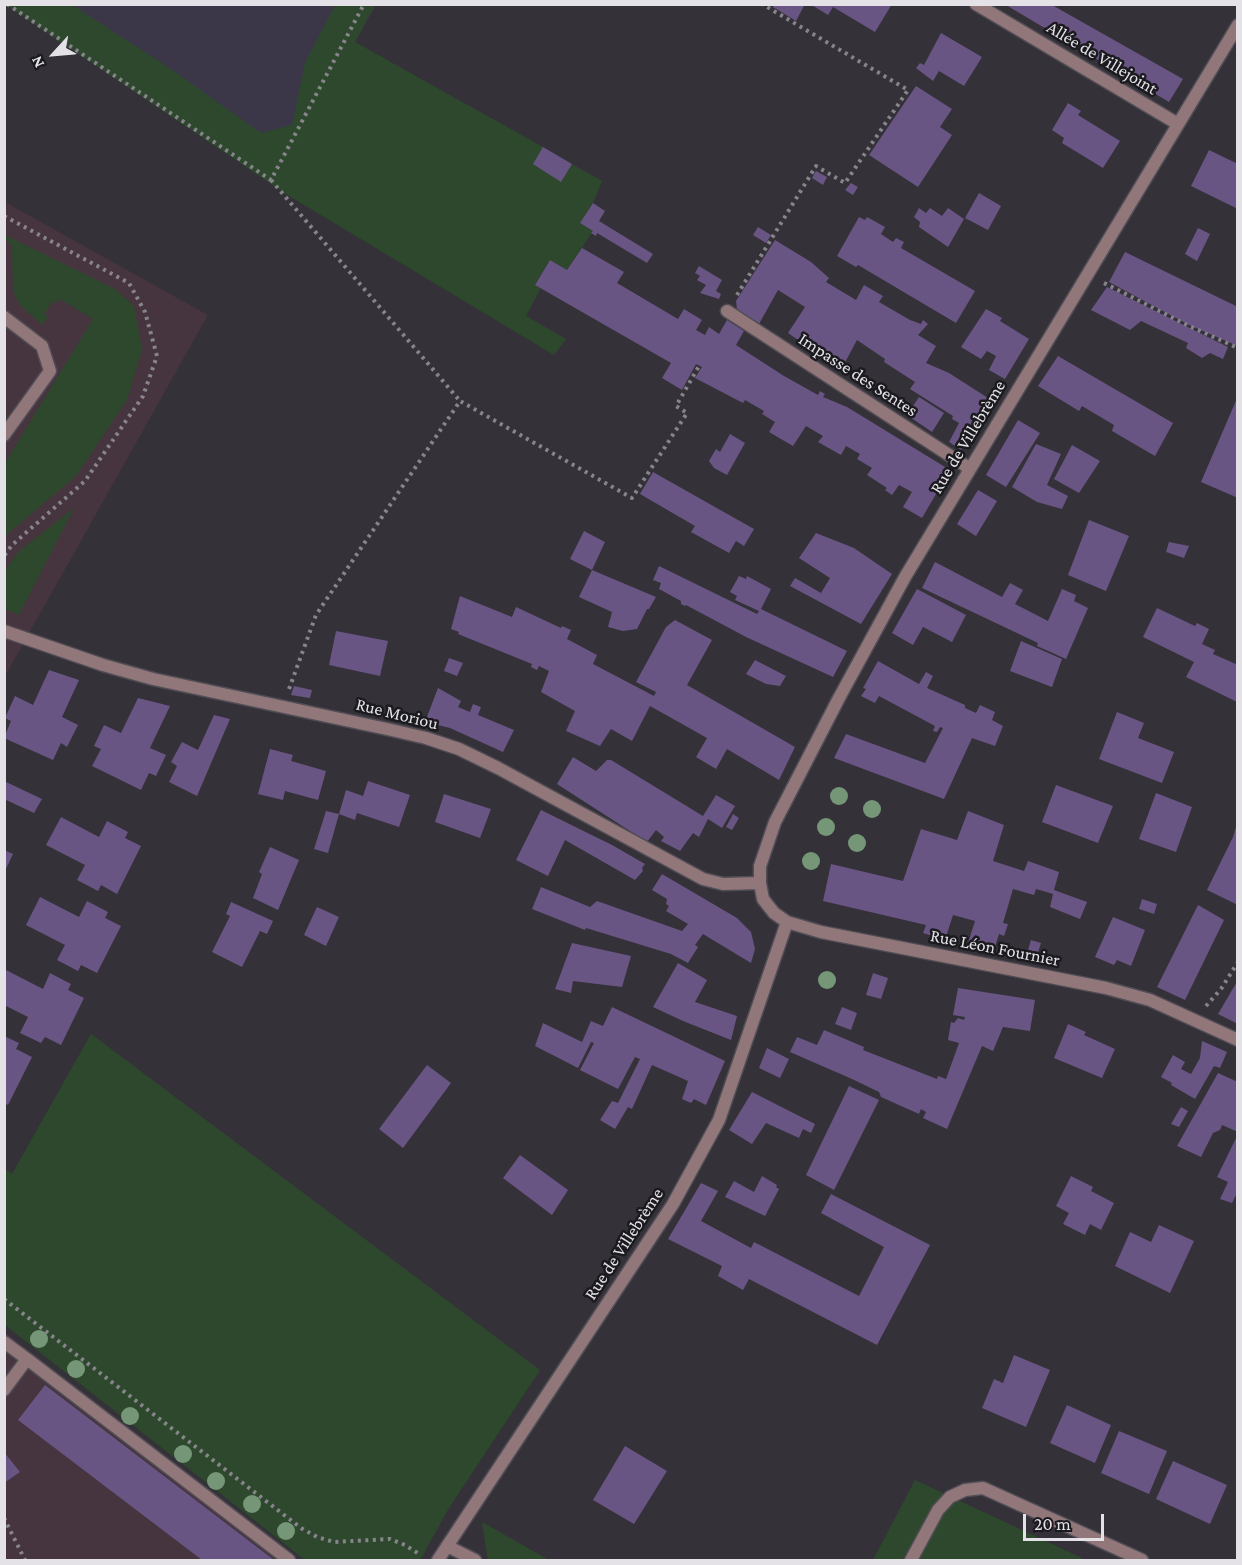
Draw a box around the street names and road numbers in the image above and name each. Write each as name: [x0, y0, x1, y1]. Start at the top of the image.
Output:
street label: Allée de Villejoint: [1043, 16, 1161, 100]
street label: Impasse des Sentes: [794, 328, 922, 422]
street label: Rue de Villebrème: [926, 376, 1010, 498]
street label: Rue Moriou: [354, 693, 440, 735]
street label: Rue Léon Fournier: [928, 925, 1062, 971]
street label: Rue de Villebrème: [580, 1184, 668, 1304]

